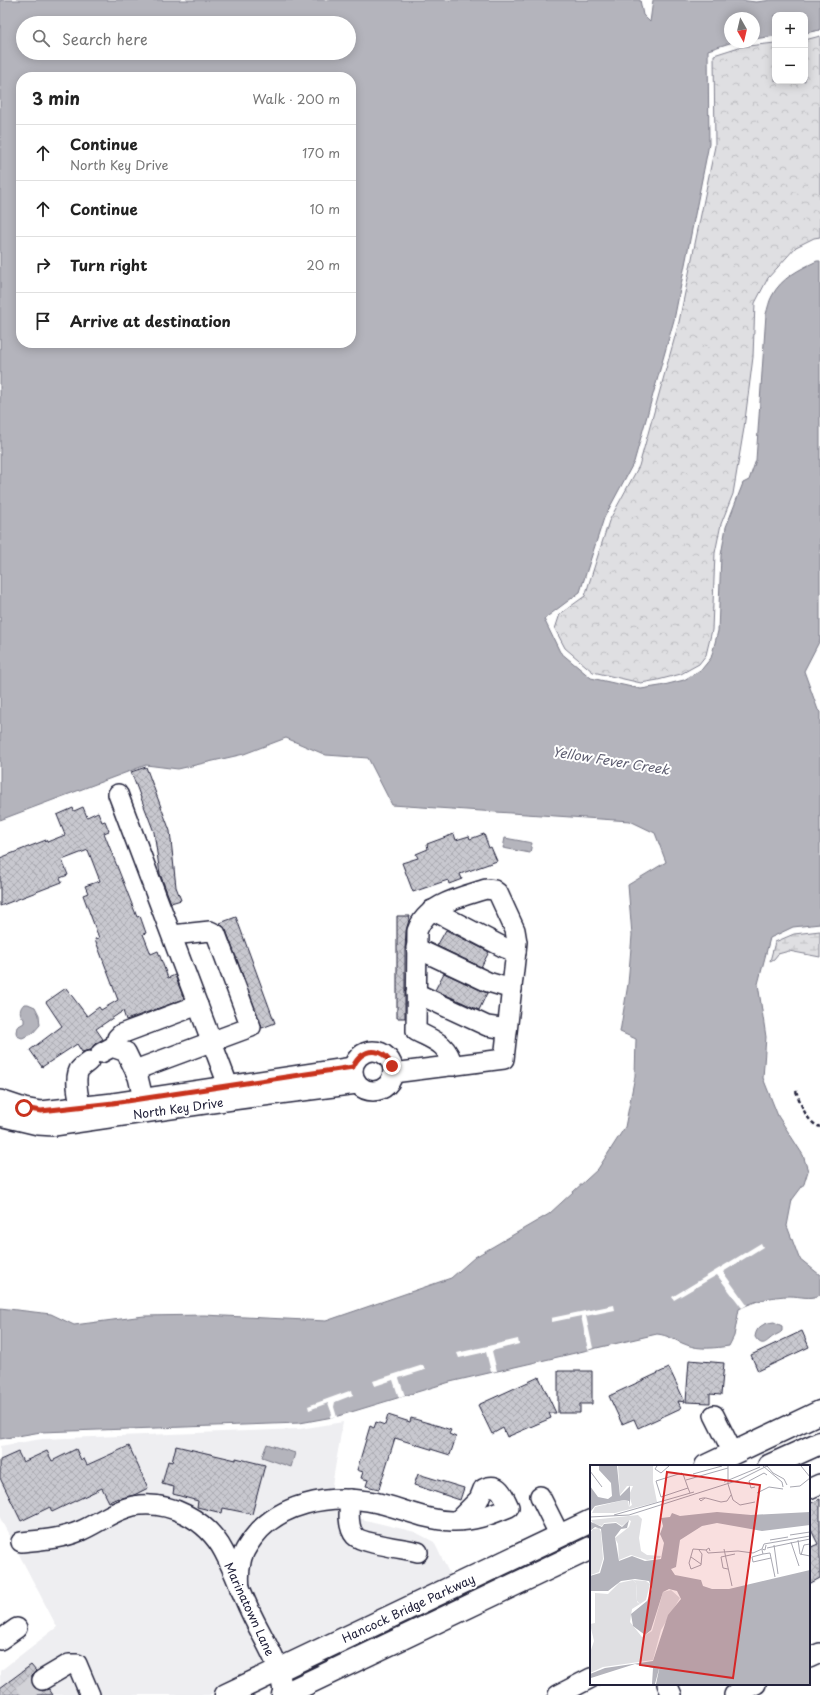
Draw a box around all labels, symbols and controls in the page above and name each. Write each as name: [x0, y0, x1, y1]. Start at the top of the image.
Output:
north arrow: [724, 12, 760, 48]
map controls: [772, 12, 808, 84]
button: +: [772, 12, 808, 48]
search box: [16, 16, 356, 60]
icon: search: [30, 27, 52, 49]
text: Search here: [62, 27, 148, 50]
button: −: [772, 48, 808, 84]
text: 3 min: [32, 85, 80, 111]
text: Walk · 200 m: [252, 89, 340, 108]
text: Continue: [70, 132, 138, 155]
icon: ahead: [32, 142, 54, 164]
text: 170 m: [302, 143, 340, 162]
text: North Key Drive: [70, 155, 169, 174]
text: Continue: [70, 197, 138, 220]
icon: ahead: [32, 198, 54, 220]
text: 10 m: [310, 199, 340, 218]
text: Turn right: [70, 253, 147, 276]
icon: right: [32, 254, 54, 276]
text: 20 m: [306, 255, 340, 274]
text: Arrive at destination: [70, 309, 231, 332]
icon: arrive: [32, 310, 54, 332]
water label: Yellow Fever Creek: [551, 741, 672, 779]
route end: [383, 1057, 401, 1075]
street label: North Key Drive: [132, 1093, 224, 1123]
route start: [15, 1099, 33, 1117]
inset map: [590, 1465, 810, 1685]
street label: Marinatown Lane: [220, 1559, 280, 1659]
street label: Hancock Bridge Parkway: [339, 1569, 477, 1647]

